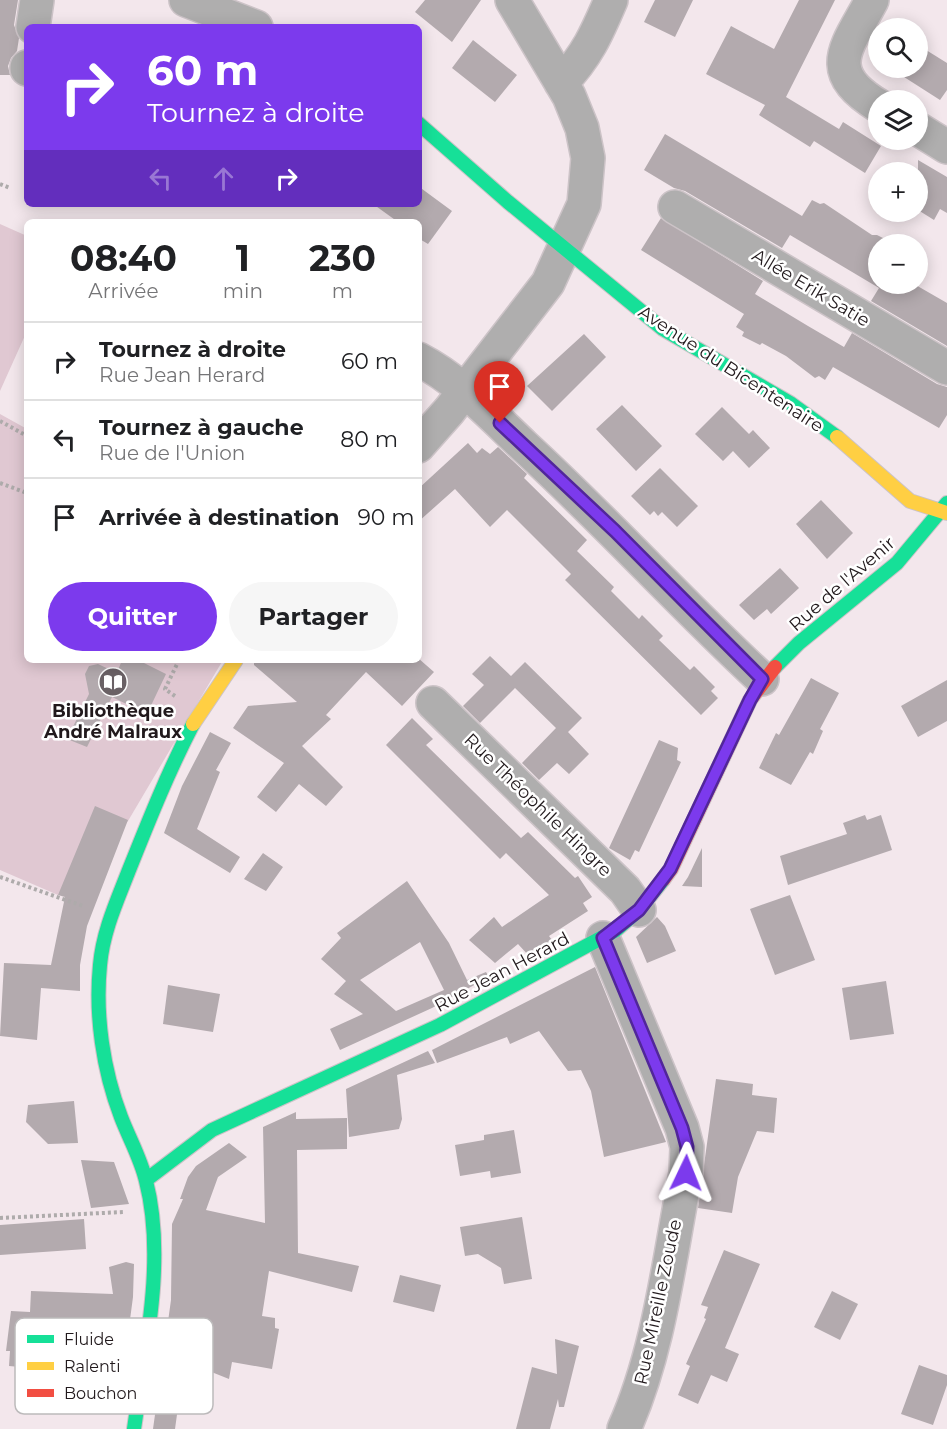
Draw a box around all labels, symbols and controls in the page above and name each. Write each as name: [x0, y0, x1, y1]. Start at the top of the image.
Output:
map controls: [868, 18, 928, 294]
button: search: [868, 18, 928, 78]
text: 60 m: [147, 44, 258, 96]
icon: right: [48, 48, 126, 126]
button: layers: [868, 90, 928, 150]
text: Tournez à droite: [147, 96, 365, 129]
icon: left: [144, 162, 177, 195]
icon: ahead: [207, 162, 240, 195]
icon: right: [270, 162, 303, 195]
button: +: [868, 162, 928, 222]
button: −: [868, 234, 928, 294]
text: 08:40: [70, 236, 177, 280]
text: 1: [236, 236, 250, 280]
text: 230: [309, 236, 376, 280]
street label: Allée Erik Satie: [748, 244, 874, 332]
text: Arrivée: [88, 279, 159, 303]
text: min: [223, 279, 263, 303]
text: m: [332, 279, 353, 303]
street label: Avenue du Bicentenaire: [634, 301, 828, 437]
text: Tournez à droite: [99, 336, 286, 363]
icon: right: [48, 345, 81, 378]
text: 60 m: [341, 348, 398, 375]
pin: [474, 361, 525, 423]
text: Rue Jean Herard: [99, 363, 265, 387]
icon: arrive: [483, 370, 516, 403]
text: Tournez à gauche: [99, 414, 304, 441]
icon: left: [48, 423, 81, 456]
text: 80 m: [340, 426, 398, 453]
text: Rue de l'Union: [99, 441, 245, 465]
icon: arrive: [48, 501, 81, 534]
text: Arrivée à destination: [99, 504, 339, 531]
text: 90 m: [357, 504, 415, 531]
street label: Rue de l'Avenir: [785, 532, 899, 636]
button: Quitter: [48, 582, 217, 651]
button: Partager: [229, 582, 398, 651]
library icon: Bibliothèque André Malraux: [97, 666, 129, 698]
place label: Bibliothèque André Malraux: [43, 700, 182, 743]
street label: Rue Théophile Hingre: [460, 729, 617, 881]
street label: Rue Jean Herard: [431, 927, 573, 1017]
position arrow: [654, 1141, 718, 1205]
street label: Rue Mireille Zoude: [630, 1217, 686, 1387]
legend: [15, 1318, 213, 1414]
text: Fluide: [64, 1330, 114, 1349]
text: Ralenti: [64, 1357, 121, 1376]
text: Bouchon: [64, 1384, 137, 1403]

